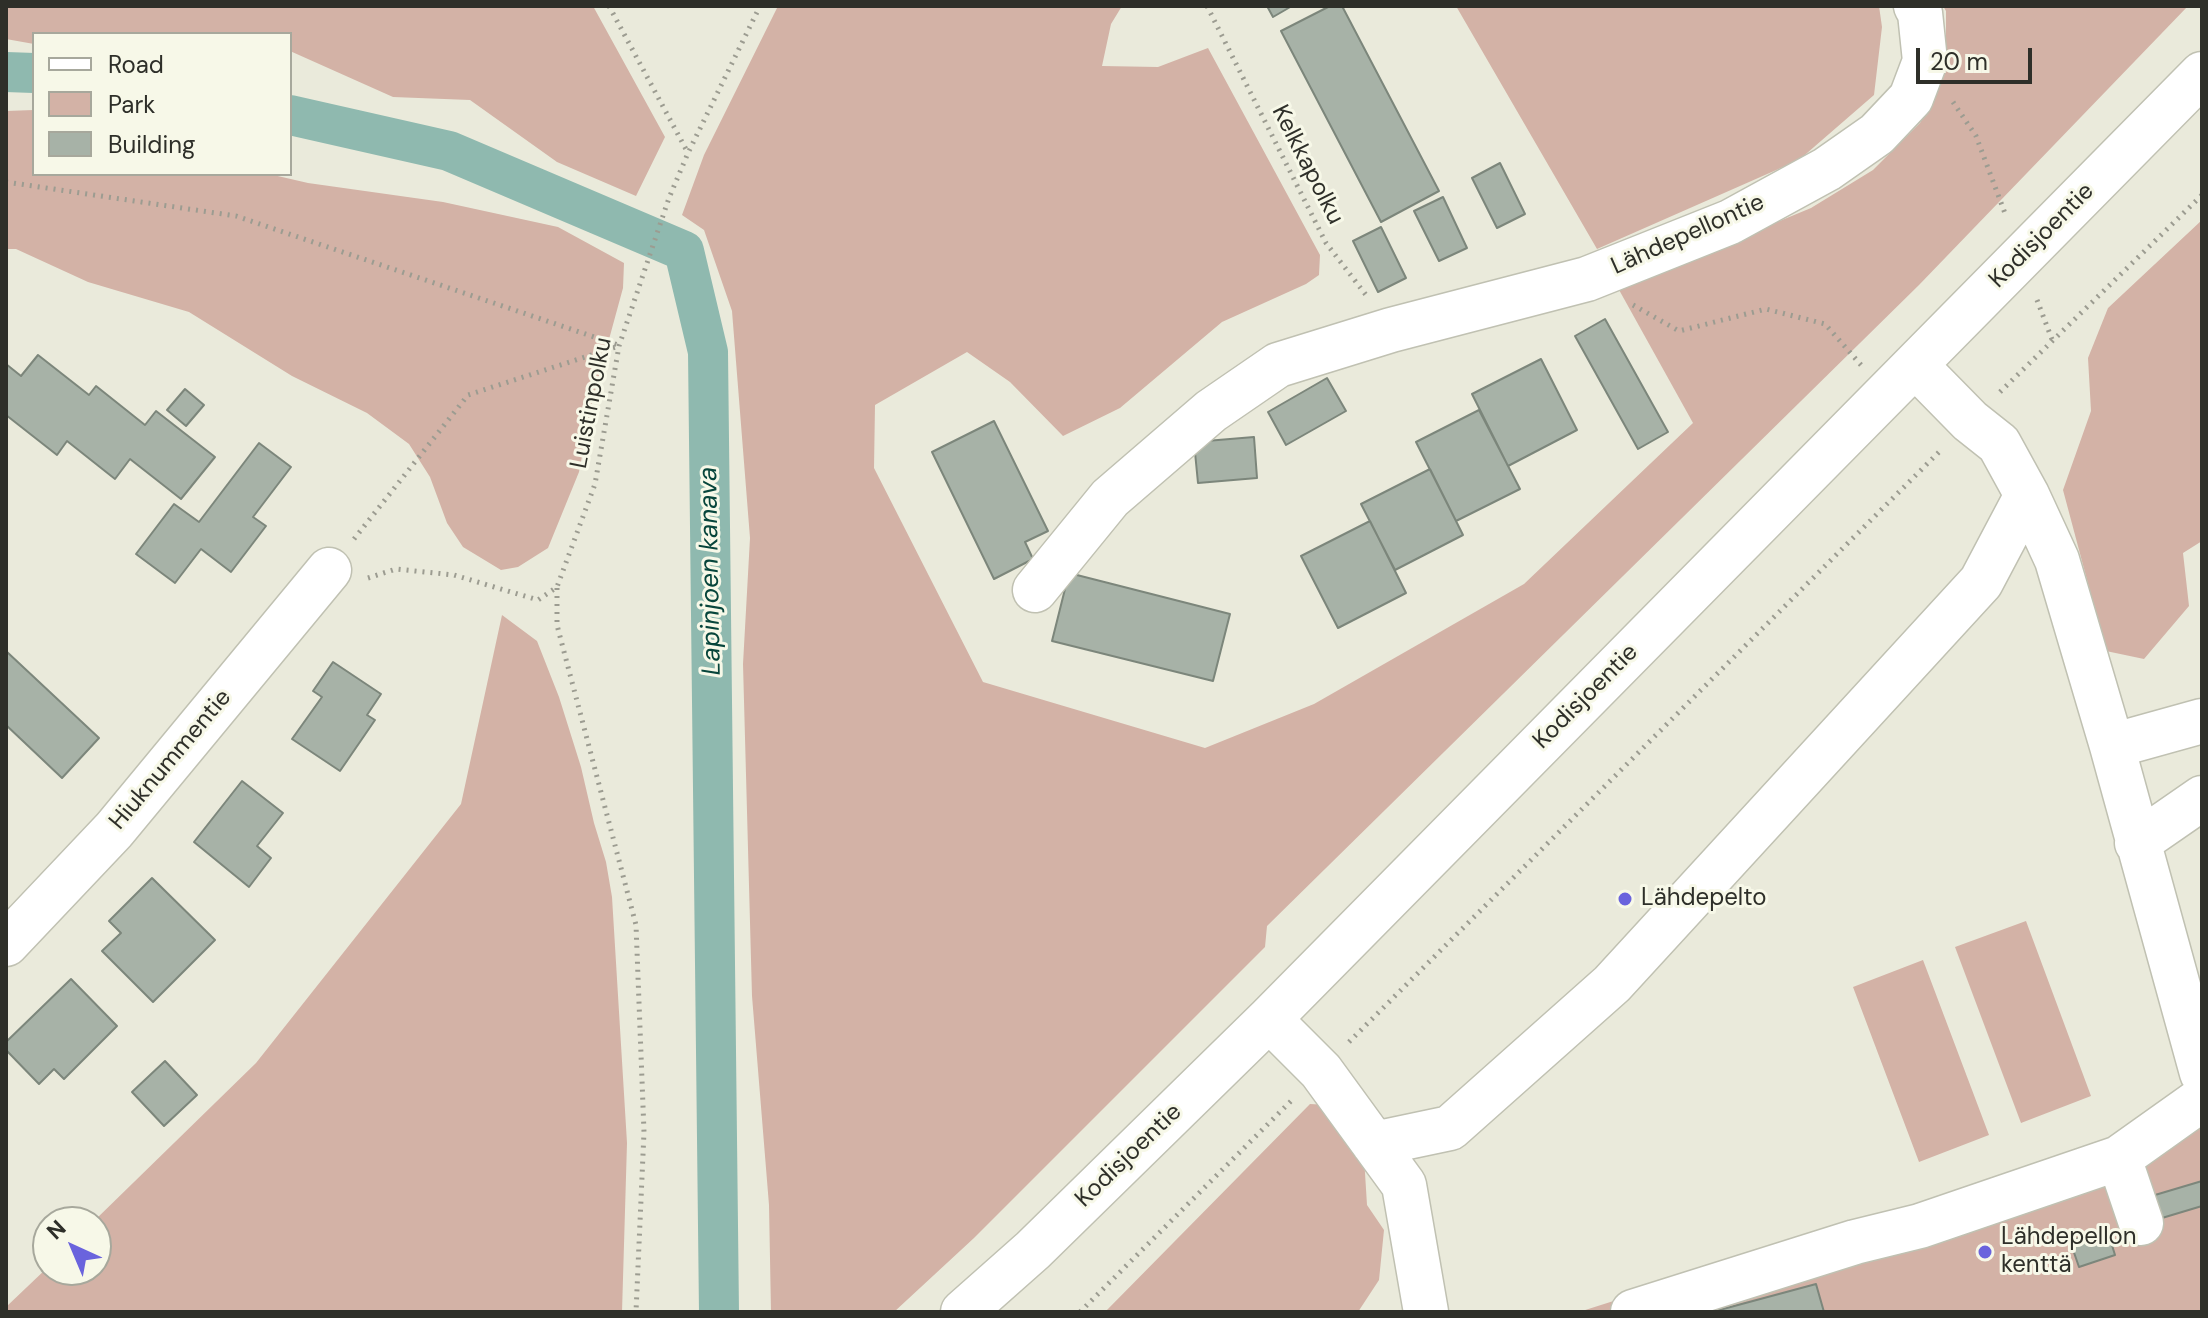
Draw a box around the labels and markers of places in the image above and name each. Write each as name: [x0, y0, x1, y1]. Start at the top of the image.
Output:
place label: Lähdepelto: [1641, 885, 1766, 913]
marker: Lähdepelto: [1616, 890, 1634, 908]
place label: Lähdepellon kenttä: [2001, 1224, 2137, 1280]
marker: Lähdepellon kenttä: [1976, 1243, 1994, 1261]

